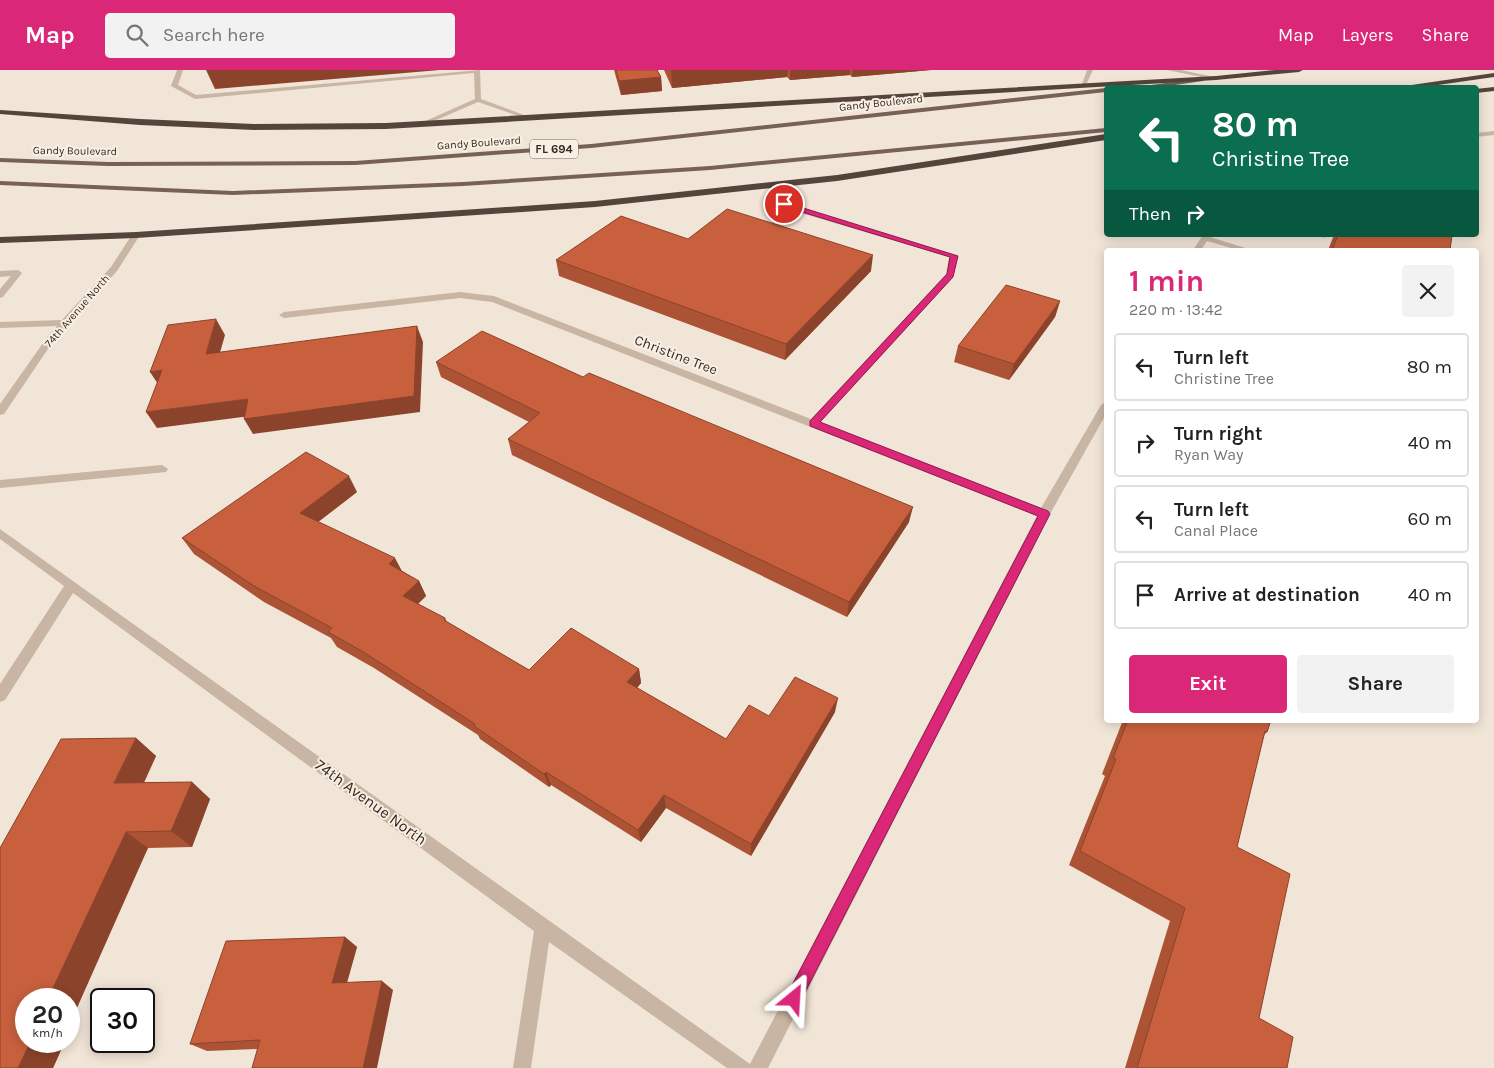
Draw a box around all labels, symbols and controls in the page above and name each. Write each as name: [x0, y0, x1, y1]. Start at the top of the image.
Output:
search box: [105, 13, 455, 58]
text: Map: [25, 21, 75, 49]
icon: search: [123, 21, 151, 49]
text: Search here: [163, 24, 265, 46]
text: Map: [1278, 24, 1314, 46]
text: Layers: [1342, 24, 1394, 46]
text: Share: [1422, 24, 1469, 46]
street label: Gandy Boulevard: [838, 92, 924, 114]
text: 80 m: [1212, 104, 1299, 145]
icon: left: [1129, 105, 1194, 170]
street label: Gandy Boulevard: [436, 134, 522, 152]
road number: FL 694: [530, 140, 578, 158]
street label: Gandy Boulevard: [33, 144, 117, 158]
text: Christine Tree: [1212, 146, 1349, 172]
pin: [763, 183, 805, 225]
icon: arrive: [770, 190, 798, 218]
icon: right: [1181, 200, 1209, 228]
text: Then: [1129, 203, 1171, 225]
text: 1 min: [1129, 263, 1204, 299]
button: close: [1402, 265, 1454, 317]
street label: 74th Avenue North: [42, 272, 112, 350]
text: 220 m · 13:42: [1129, 300, 1223, 319]
street label: Christine Tree: [632, 331, 720, 379]
text: Turn left: [1174, 347, 1249, 369]
icon: left: [1131, 353, 1159, 381]
text: 80 m: [1407, 356, 1452, 378]
text: Christine Tree: [1174, 369, 1274, 388]
text: Turn right: [1174, 423, 1263, 445]
icon: right: [1131, 429, 1159, 457]
text: 40 m: [1408, 432, 1452, 454]
text: Ryan Way: [1174, 445, 1244, 464]
text: Turn left: [1174, 499, 1249, 521]
icon: left: [1131, 505, 1159, 533]
text: 60 m: [1408, 508, 1452, 530]
text: Canal Place: [1174, 521, 1258, 540]
icon: arrive: [1131, 581, 1159, 609]
text: Arrive at destination: [1174, 584, 1360, 606]
text: 40 m: [1408, 584, 1452, 606]
button: Exit: [1129, 655, 1287, 713]
button: Share: [1297, 655, 1454, 713]
street label: 74th Avenue North: [311, 755, 431, 849]
position arrow: [767, 972, 819, 1024]
speed limit sign: 30: [90, 988, 155, 1053]
text: 20: [32, 1000, 63, 1029]
text: km/h: [32, 1026, 63, 1040]

